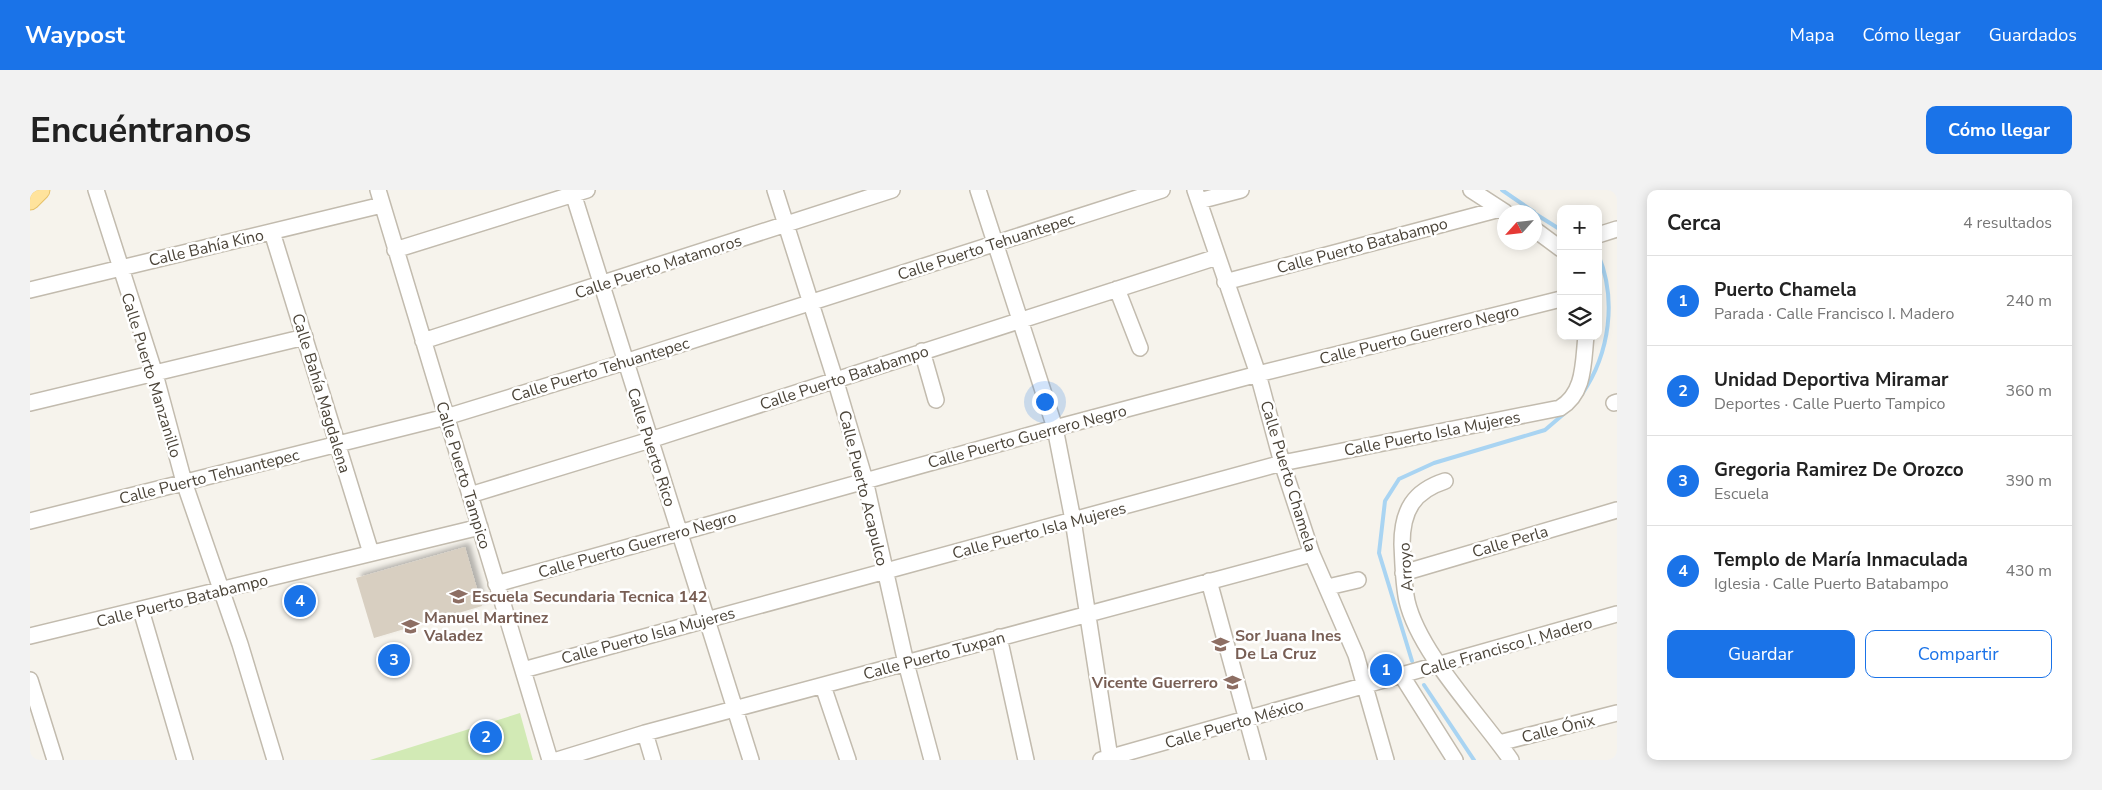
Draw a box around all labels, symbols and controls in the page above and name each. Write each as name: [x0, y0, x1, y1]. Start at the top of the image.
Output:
text: Waypost: [25, 19, 125, 51]
text: Mapa: [1790, 23, 1835, 47]
text: Cómo llegar: [1863, 23, 1961, 47]
text: Guardados: [1989, 23, 2077, 47]
button: Cómo llegar: [1926, 106, 2072, 154]
text: Encuéntranos: [30, 107, 251, 154]
north arrow: [1497, 205, 1542, 250]
map controls: [1557, 205, 1602, 340]
button: +: [1557, 205, 1602, 250]
street label: Calle Puerto Tehuantepec: [895, 208, 1078, 286]
text: Cerca: [1667, 209, 1721, 237]
text: 4 resultados: [1963, 212, 2052, 234]
street label: Calle Puerto Batabampo: [1274, 213, 1450, 279]
street label: Calle Bahía Kino: [147, 224, 266, 272]
street label: Calle Puerto Matamoros: [572, 230, 745, 304]
button: −: [1557, 250, 1602, 295]
text: Puerto Chamela: [1714, 277, 1857, 303]
street label: Calle Puerto Manzanillo: [115, 290, 187, 461]
text: 1: [1678, 290, 1688, 312]
text: 240 m: [2005, 290, 2052, 312]
button: layers: [1557, 295, 1602, 340]
street label: Calle Puerto Guerrero Negro: [1317, 299, 1521, 370]
text: Parada · Calle Francisco I. Madero: [1714, 303, 1954, 325]
street label: Calle Bahía Magdalena: [286, 311, 356, 476]
street label: Calle Puerto Tehuantepec: [509, 332, 693, 408]
street label: Calle Puerto Batabampo: [757, 340, 932, 416]
text: Unidad Deportiva Miramar: [1714, 367, 1948, 393]
text: 2: [1678, 380, 1688, 402]
text: 360 m: [2005, 380, 2052, 402]
street label: Calle Puerto Rico: [621, 385, 681, 510]
your location: [1032, 389, 1058, 415]
text: Deportes · Calle Puerto Tampico: [1714, 393, 1945, 415]
street label: Calle Puerto Chamela: [1255, 398, 1322, 555]
street label: Calle Puerto Tampico: [430, 399, 496, 552]
street label: Calle Puerto Guerrero Negro: [925, 400, 1129, 474]
street label: Calle Puerto Isla Mujeres: [1342, 406, 1522, 462]
street label: Calle Puerto Acapulco: [833, 408, 893, 568]
street label: Calle Puerto Tehuantepec: [117, 444, 302, 510]
text: Gregoria Ramirez De Orozco: [1714, 457, 1964, 483]
text: 3: [1678, 470, 1688, 492]
text: 390 m: [2005, 470, 2052, 492]
text: Escuela: [1714, 483, 1769, 505]
street label: Calle Puerto Isla Mujeres: [950, 497, 1129, 565]
street label: Calle Puerto Guerrero Negro: [536, 506, 739, 584]
street label: Calle Perla: [1470, 521, 1551, 563]
street label: Arroyo: [1393, 542, 1419, 592]
text: Templo de María Inmaculada: [1714, 547, 1968, 573]
text: 4: [1678, 560, 1688, 582]
text: 430 m: [2005, 560, 2052, 582]
street label: Calle Puerto Batabampo: [94, 569, 271, 633]
text: Iglesia · Calle Puerto Batabampo: [1714, 573, 1949, 595]
pin: 4: [284, 582, 316, 620]
school or university icon: Escuela Secundaria Tecnica 142: [448, 586, 468, 606]
place label: Escuela Secundaria Tecnica 142: [472, 586, 707, 608]
street label: Calle Puerto Isla Mujeres: [559, 602, 738, 670]
place label: Manuel Martinez Valadez: [423, 607, 549, 647]
street label: Calle Francisco I. Madero: [1418, 612, 1595, 682]
school or university icon: Manuel Martinez Valadez: [400, 616, 420, 636]
place label: Sor Juana Ines De La Cruz: [1235, 625, 1342, 665]
street label: Calle Puerto Tuxpan: [861, 626, 1008, 685]
button: Guardar: [1667, 630, 1855, 678]
button: Compartir: [1865, 630, 2052, 678]
school or university icon: Sor Juana Ines De La Cruz: [1211, 634, 1231, 654]
pin: 3: [378, 641, 410, 679]
pin: 1: [1370, 651, 1402, 689]
place label: Vicente Guerrero: [1091, 672, 1218, 694]
school or university icon: Vicente Guerrero: [1222, 672, 1242, 692]
street label: Calle Puerto México: [1162, 694, 1306, 754]
street label: Calle Ónix: [1519, 709, 1598, 749]
pin: 2: [470, 718, 502, 756]

